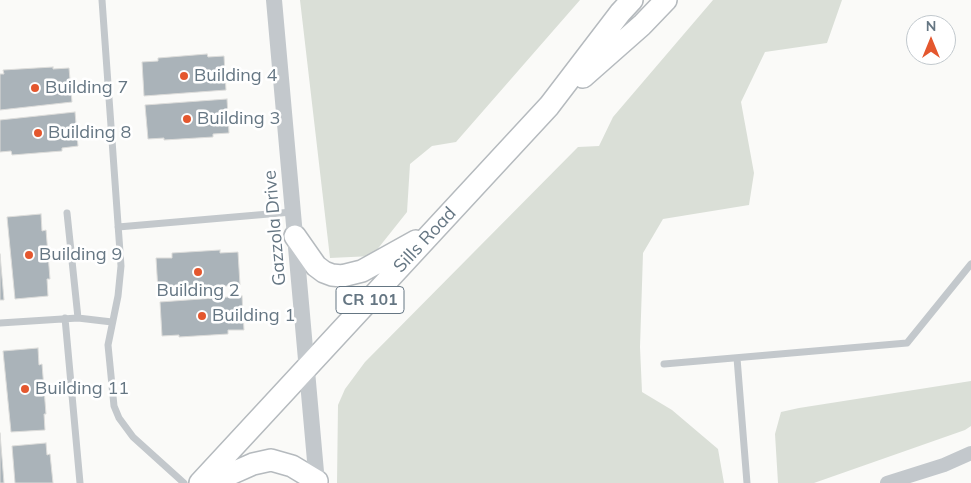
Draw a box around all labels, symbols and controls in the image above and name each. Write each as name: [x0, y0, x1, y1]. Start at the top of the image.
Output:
north arrow: [906, 15, 956, 65]
text: N: [926, 17, 936, 35]
place label: Building 4: [194, 65, 277, 87]
marker: Building 4: [178, 70, 190, 82]
place label: Building 7: [45, 77, 128, 99]
marker: Building 7: [29, 82, 41, 94]
place label: Building 3: [197, 108, 280, 130]
marker: Building 3: [181, 113, 193, 125]
place label: Building 8: [48, 122, 131, 144]
marker: Building 8: [32, 127, 44, 139]
street label: Gazzola Drive: [259, 169, 291, 287]
street label: Sills Road: [389, 203, 461, 277]
place label: Building 9: [39, 244, 122, 266]
marker: Building 9: [23, 249, 35, 261]
marker: Building 2: [192, 266, 204, 278]
place label: Building 2: [156, 280, 240, 302]
road number: CR 101: [336, 286, 404, 314]
place label: Building 1: [212, 305, 295, 327]
marker: Building 1: [196, 310, 208, 322]
place label: Building 11: [35, 378, 129, 400]
marker: Building 11: [19, 383, 31, 395]

